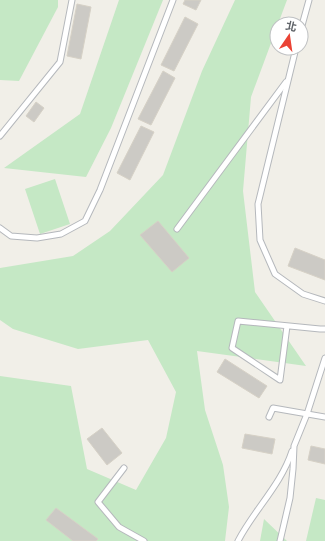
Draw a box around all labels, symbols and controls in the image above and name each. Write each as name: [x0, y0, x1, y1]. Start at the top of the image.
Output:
north arrow: [269, 16, 309, 56]
text: 北: [284, 18, 298, 34]

